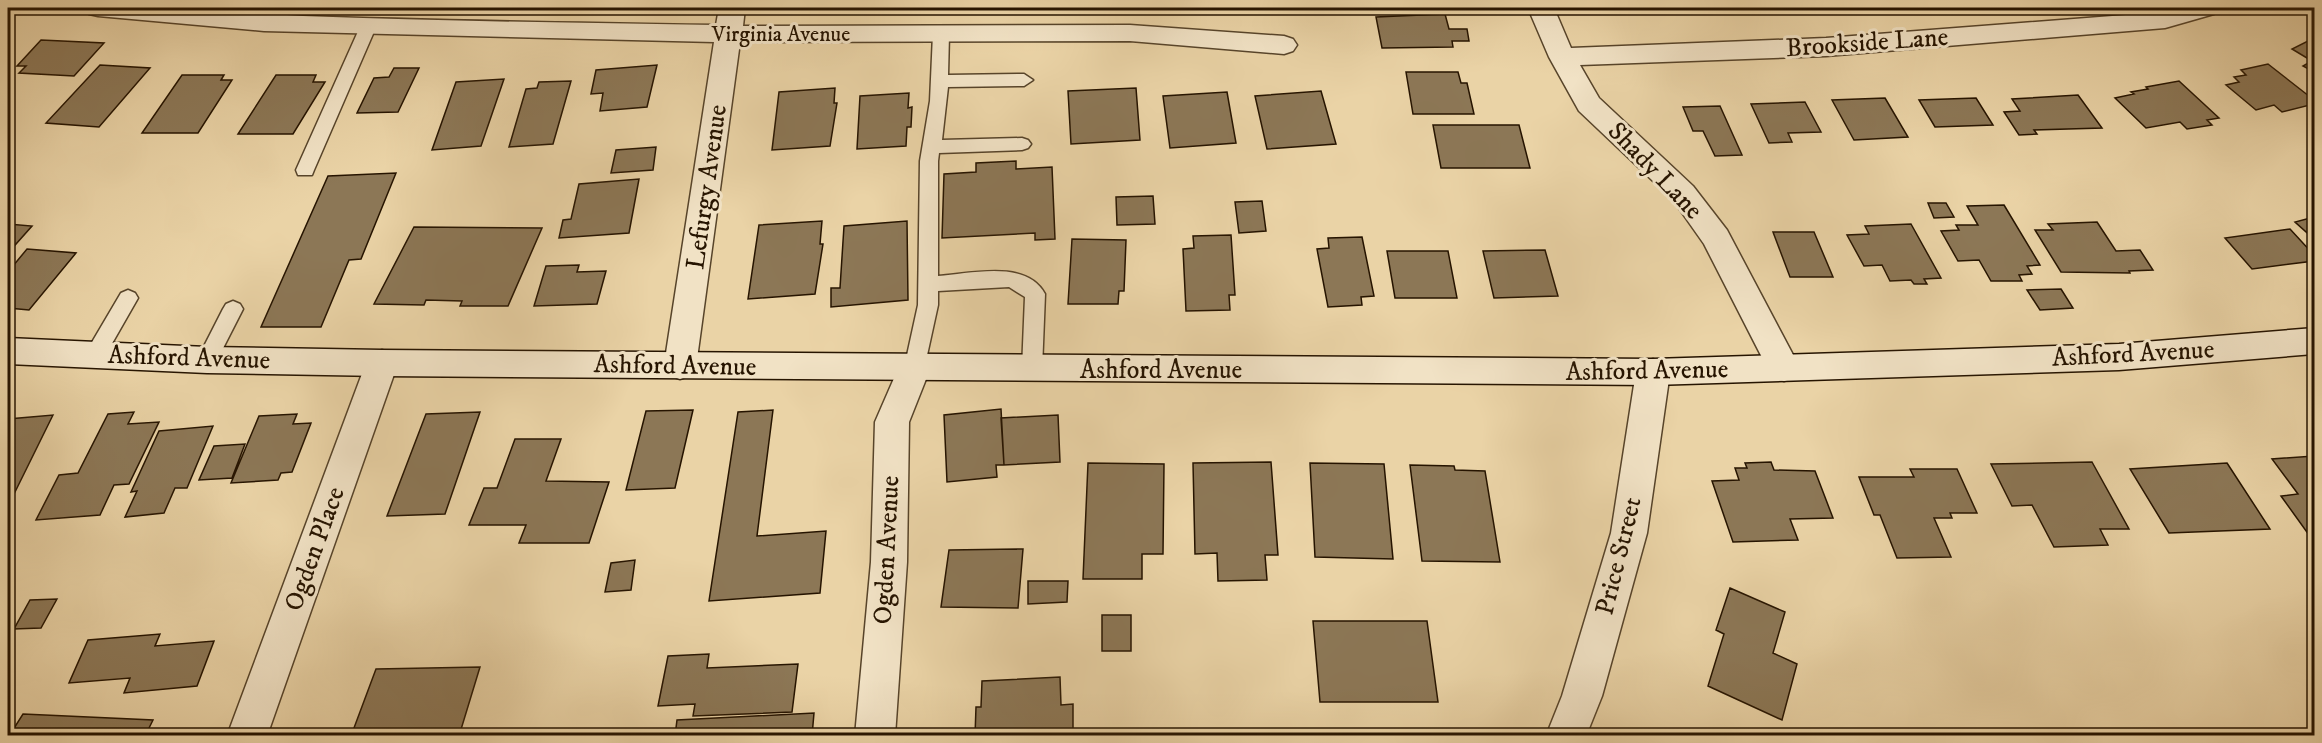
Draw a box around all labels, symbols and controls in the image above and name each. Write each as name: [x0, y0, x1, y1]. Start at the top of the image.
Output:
street label: Virginia Avenue: [711, 21, 850, 48]
street label: Brookside Lane: [1785, 21, 1949, 65]
street label: Lefurgy Avenue: [679, 103, 735, 271]
street label: Shady Lane: [1600, 115, 1710, 227]
street label: Ashford Avenue: [2051, 333, 2215, 375]
street label: Ashford Avenue: [107, 339, 271, 377]
street label: Ashford Avenue: [593, 348, 757, 384]
street label: Ashford Avenue: [1565, 353, 1729, 389]
street label: Ashford Avenue: [1080, 354, 1242, 387]
street label: Ogden Avenue: [867, 475, 907, 625]
street label: Ogden Place: [277, 482, 353, 616]
street label: Price Street: [1588, 494, 1650, 618]

